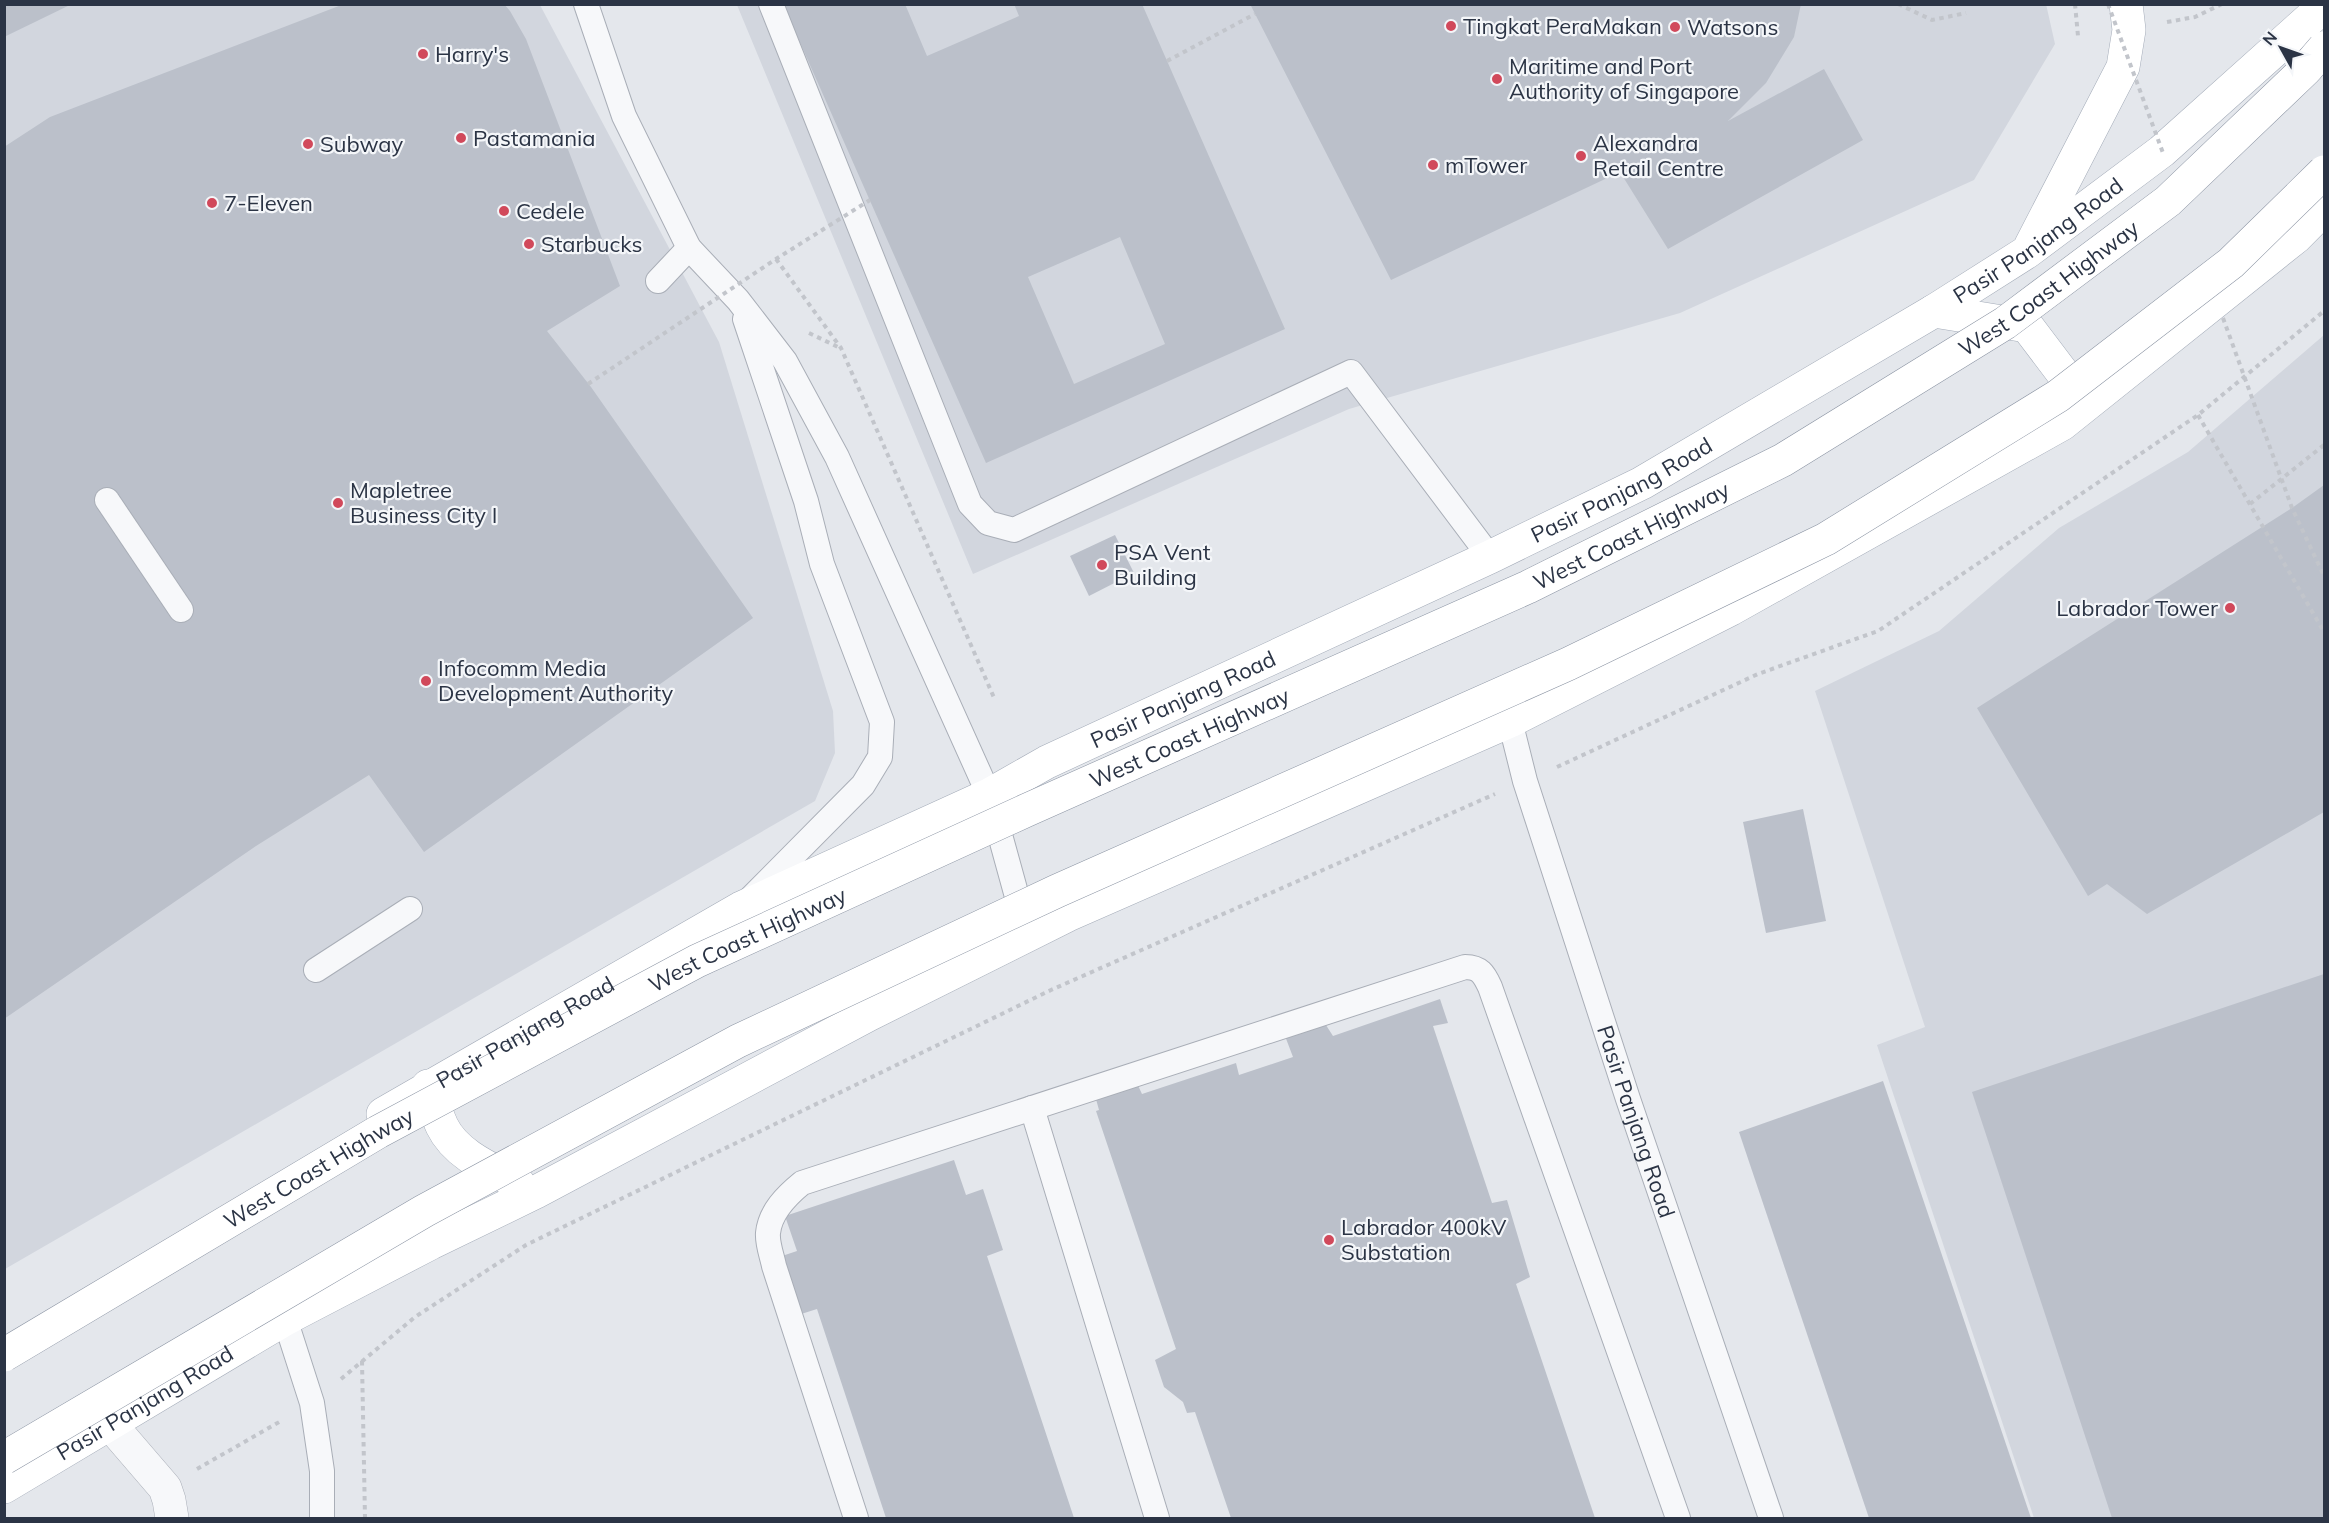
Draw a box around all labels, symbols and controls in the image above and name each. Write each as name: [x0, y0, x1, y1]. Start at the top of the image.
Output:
place label: Tingkat PeraMakan: [1463, 12, 1662, 40]
place label: Watsons: [1687, 13, 1778, 41]
north arrow: [2251, 18, 2311, 78]
marker: Tingkat PeraMakan: [1444, 19, 1458, 33]
marker: Watsons: [1668, 20, 1682, 34]
text: N: [2258, 27, 2281, 49]
place label: Harry's: [435, 40, 509, 68]
marker: Harry's: [416, 47, 430, 61]
place label: Maritime and Port Authority of Singapore: [1509, 52, 1739, 105]
marker: Maritime and Port Authority of Singapore: [1490, 72, 1504, 86]
place label: Pastamania: [473, 124, 596, 152]
place label: Alexandra Retail Centre: [1593, 129, 1724, 182]
place label: Subway: [320, 130, 403, 158]
marker: Pastamania: [454, 131, 468, 145]
marker: Subway: [301, 137, 315, 151]
marker: Alexandra Retail Centre: [1574, 149, 1588, 163]
place label: mTower: [1445, 151, 1527, 179]
marker: mTower: [1426, 158, 1440, 172]
street label: Pasir Panjang Road: [1948, 171, 2128, 309]
place label: 7-Eleven: [224, 189, 313, 217]
marker: 7-Eleven: [205, 196, 219, 210]
place label: Cedele: [516, 197, 585, 225]
marker: Cedele: [497, 204, 511, 218]
street label: West Coast Highway: [1953, 214, 2144, 362]
place label: Starbucks: [541, 230, 642, 258]
marker: Starbucks: [522, 237, 536, 251]
street label: Pasir Panjang Road: [1526, 431, 1717, 549]
street label: West Coast Highway: [1528, 475, 1734, 596]
place label: Mapletree Business City I: [350, 476, 497, 529]
marker: Mapletree Business City I: [331, 496, 345, 510]
place label: PSA Vent Building: [1114, 538, 1211, 591]
marker: PSA Vent Building: [1095, 558, 1109, 572]
place label: Labrador Tower: [2056, 594, 2218, 622]
marker: Labrador Tower: [2223, 601, 2237, 615]
street label: Pasir Panjang Road: [1086, 644, 1280, 754]
place label: Infocomm Media Development Authority: [438, 654, 673, 707]
marker: Infocomm Media Development Authority: [419, 674, 433, 688]
street label: West Coast Highway: [1085, 681, 1294, 794]
street label: West Coast Highway: [644, 881, 851, 998]
street label: Pasir Panjang Road: [431, 970, 619, 1095]
street label: Pasir Panjang Road: [1591, 1022, 1681, 1221]
street label: West Coast Highway: [219, 1101, 419, 1235]
place label: Labrador 400kV Substation: [1341, 1213, 1507, 1266]
marker: Labrador 400kV Substation: [1322, 1233, 1336, 1247]
street label: Pasir Panjang Road: [51, 1339, 238, 1466]

